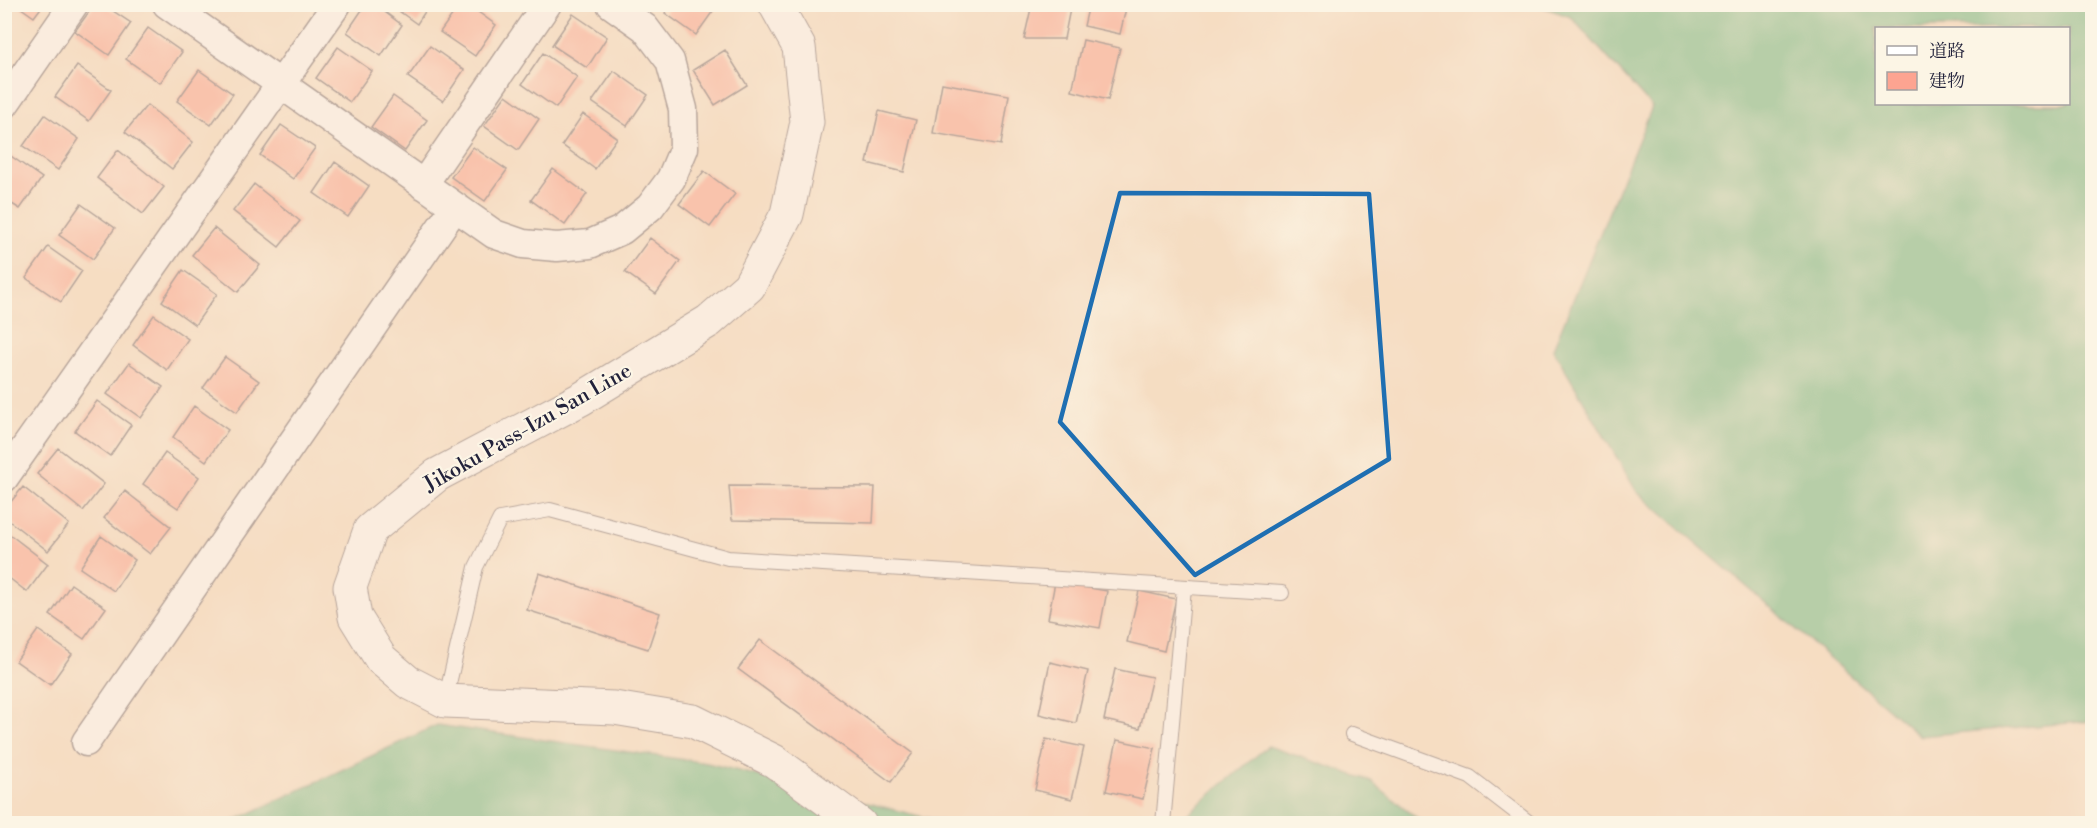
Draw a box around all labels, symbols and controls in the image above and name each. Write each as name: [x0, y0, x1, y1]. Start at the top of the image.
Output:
legend: [1875, 27, 2070, 105]
text: 道路: [1929, 40, 1965, 63]
text: 建物: [1929, 70, 1965, 93]
street label: Jikoku Pass-Izu San Line: [419, 358, 636, 499]

